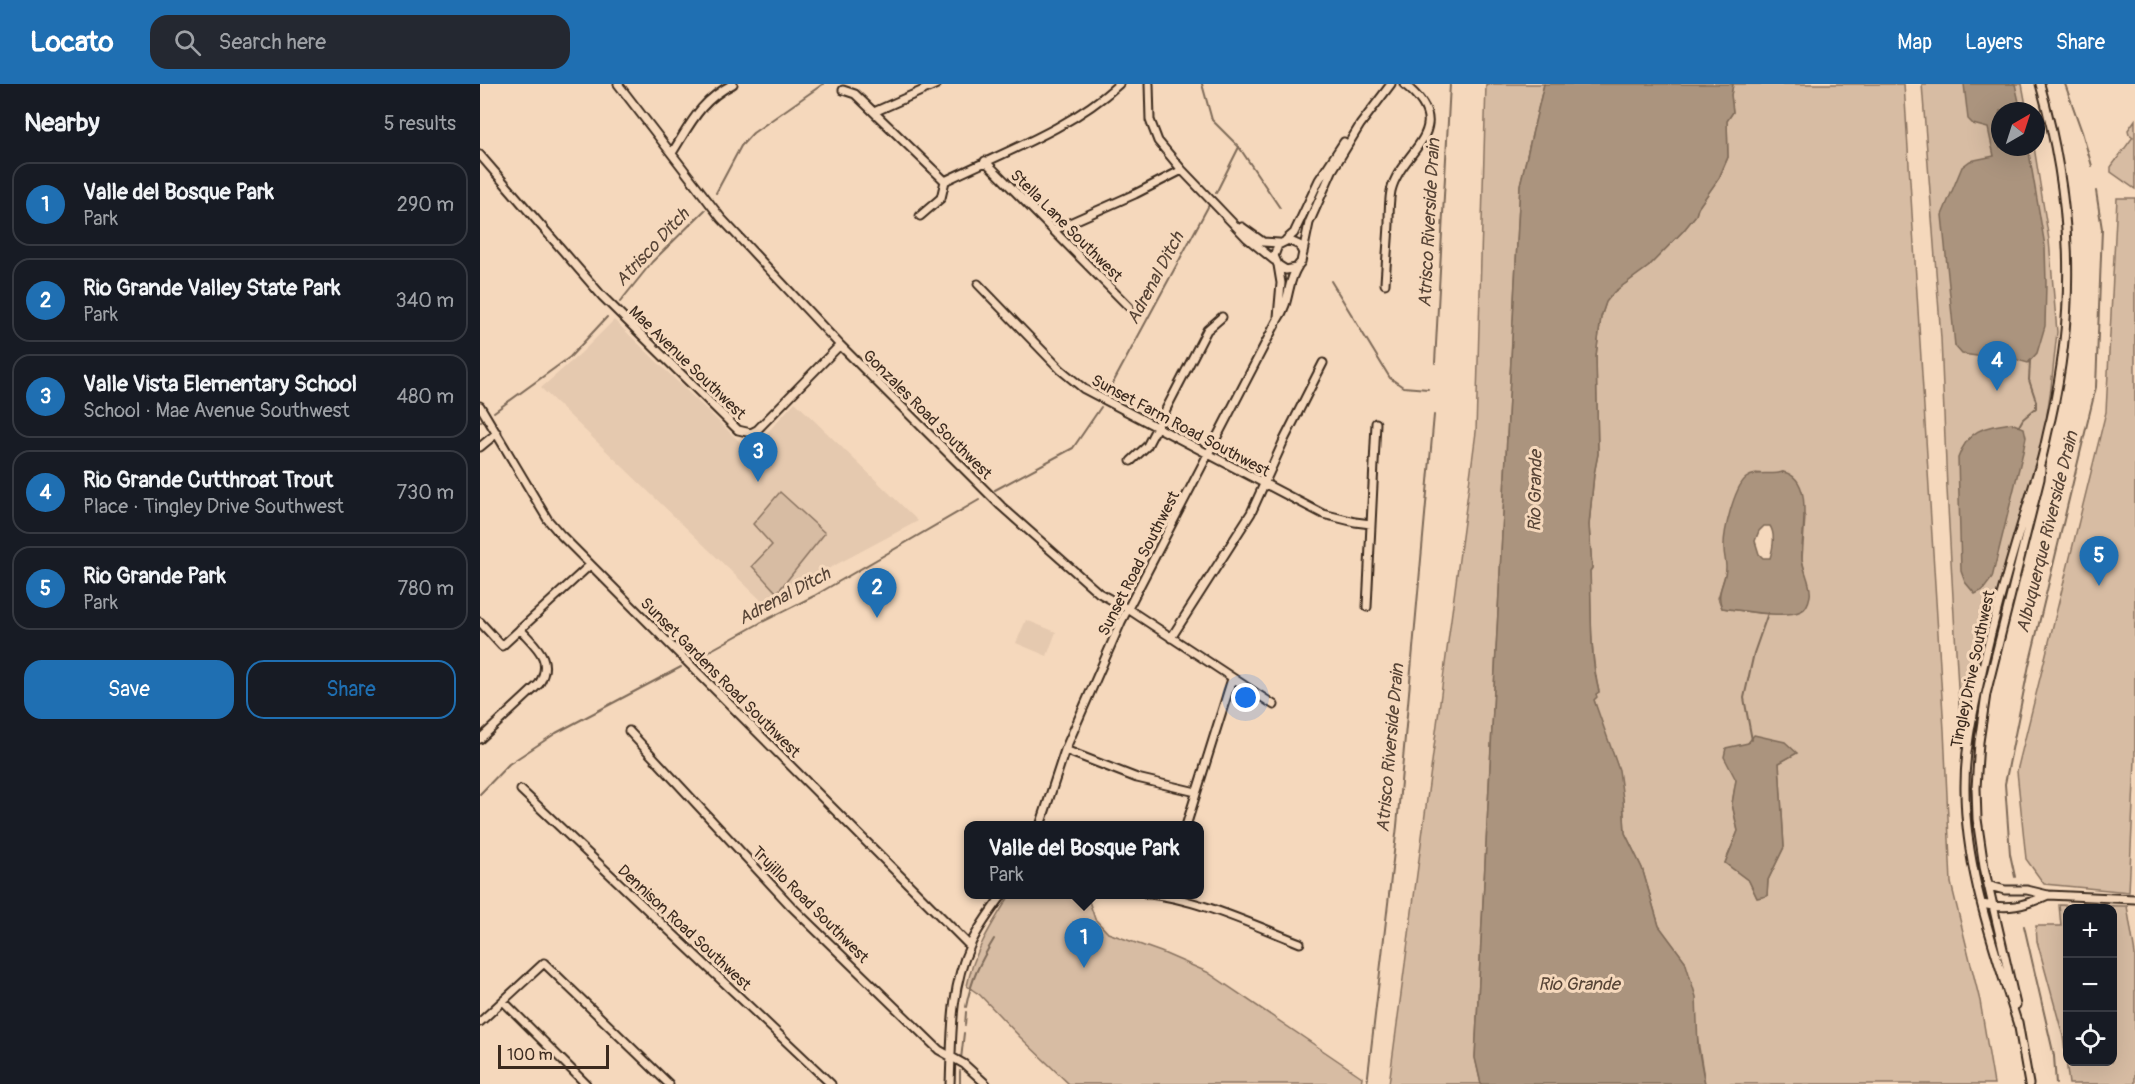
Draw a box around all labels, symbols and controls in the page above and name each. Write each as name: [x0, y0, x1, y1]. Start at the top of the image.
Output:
search box: [150, 15, 570, 69]
text: Locato: [30, 25, 114, 60]
icon: search: [171, 26, 204, 59]
text: Search here: [219, 28, 326, 56]
text: Map: [1897, 29, 1932, 56]
text: Layers: [1965, 29, 2023, 56]
text: Share: [2056, 29, 2105, 56]
north arrow: [1991, 102, 2045, 156]
text: Nearby: [24, 107, 100, 139]
text: 5 results: [384, 111, 456, 136]
water label: Atrisco Riverside Drain: [1414, 137, 1445, 308]
street label: Stella Lane Southwest: [1006, 165, 1127, 286]
text: Valle del Bosque Park: [83, 178, 274, 206]
text: 1: [42, 192, 49, 217]
text: 290 m: [397, 192, 454, 217]
water label: Atrisco Ditch: [610, 202, 695, 291]
text: Park: [83, 206, 118, 231]
water label: Adrenal Ditch: [1122, 227, 1190, 328]
text: Rio Grande Valley State Park: [83, 274, 341, 302]
text: 2: [40, 288, 51, 313]
text: 340 m: [395, 288, 454, 313]
text: Park: [83, 302, 118, 327]
street label: Mae Avenue Southwest: [625, 302, 750, 424]
pin: 4: [1978, 342, 2017, 391]
street label: Gonzales Road Southwest: [858, 346, 997, 484]
text: Valle Vista Elementary School: [83, 370, 357, 398]
street label: Sunset Farm Road Southwest: [1088, 370, 1274, 482]
text: 3: [40, 384, 51, 409]
text: 480 m: [397, 384, 454, 409]
text: School · Mae Avenue Southwest: [83, 398, 350, 423]
water label: Albuquerque Riverside Drain: [2011, 428, 2084, 635]
pin: 3: [738, 432, 778, 482]
water label: Rio Grande: [1523, 448, 1548, 532]
text: Rio Grande Cutthroat Trout: [83, 466, 333, 494]
text: 4: [40, 480, 51, 505]
text: 730 m: [397, 480, 454, 505]
street label: Sunset Road Southwest: [1094, 487, 1184, 639]
text: Place · Tingley Drive Southwest: [83, 494, 344, 519]
pin: 5: [2080, 536, 2118, 586]
text: Rio Grande Park: [83, 562, 226, 590]
water label: Adrenal Ditch: [734, 562, 836, 630]
pin: 2: [858, 568, 896, 618]
text: 5: [40, 576, 51, 601]
text: 780 m: [398, 576, 454, 601]
street label: Tingley Drive Southwest: [1947, 588, 2000, 750]
text: Park: [83, 590, 118, 615]
street label: Sunset Gardens Road Southwest: [636, 593, 805, 762]
button: Save: [24, 660, 234, 719]
button: Share: [246, 660, 456, 719]
water label: Atrisco Riverside Drain: [1372, 662, 1409, 833]
your location: [1231, 683, 1260, 712]
popup: [964, 821, 1204, 899]
text: Valle del Bosque Park: [989, 834, 1179, 862]
street label: Trujillo Road Southwest: [748, 842, 873, 968]
street label: Dennison Road Southwest: [613, 861, 756, 995]
text: Park: [989, 862, 1024, 887]
map controls: [2063, 904, 2117, 1066]
button: +: [2063, 904, 2117, 958]
pin: 1: [1064, 918, 1104, 968]
button: −: [2063, 958, 2117, 1012]
water label: Rio Grande: [1538, 973, 1622, 996]
button: locate: [2063, 1012, 2117, 1066]
scale bar: [498, 1042, 609, 1070]
text: 100 m: [507, 1045, 553, 1065]

